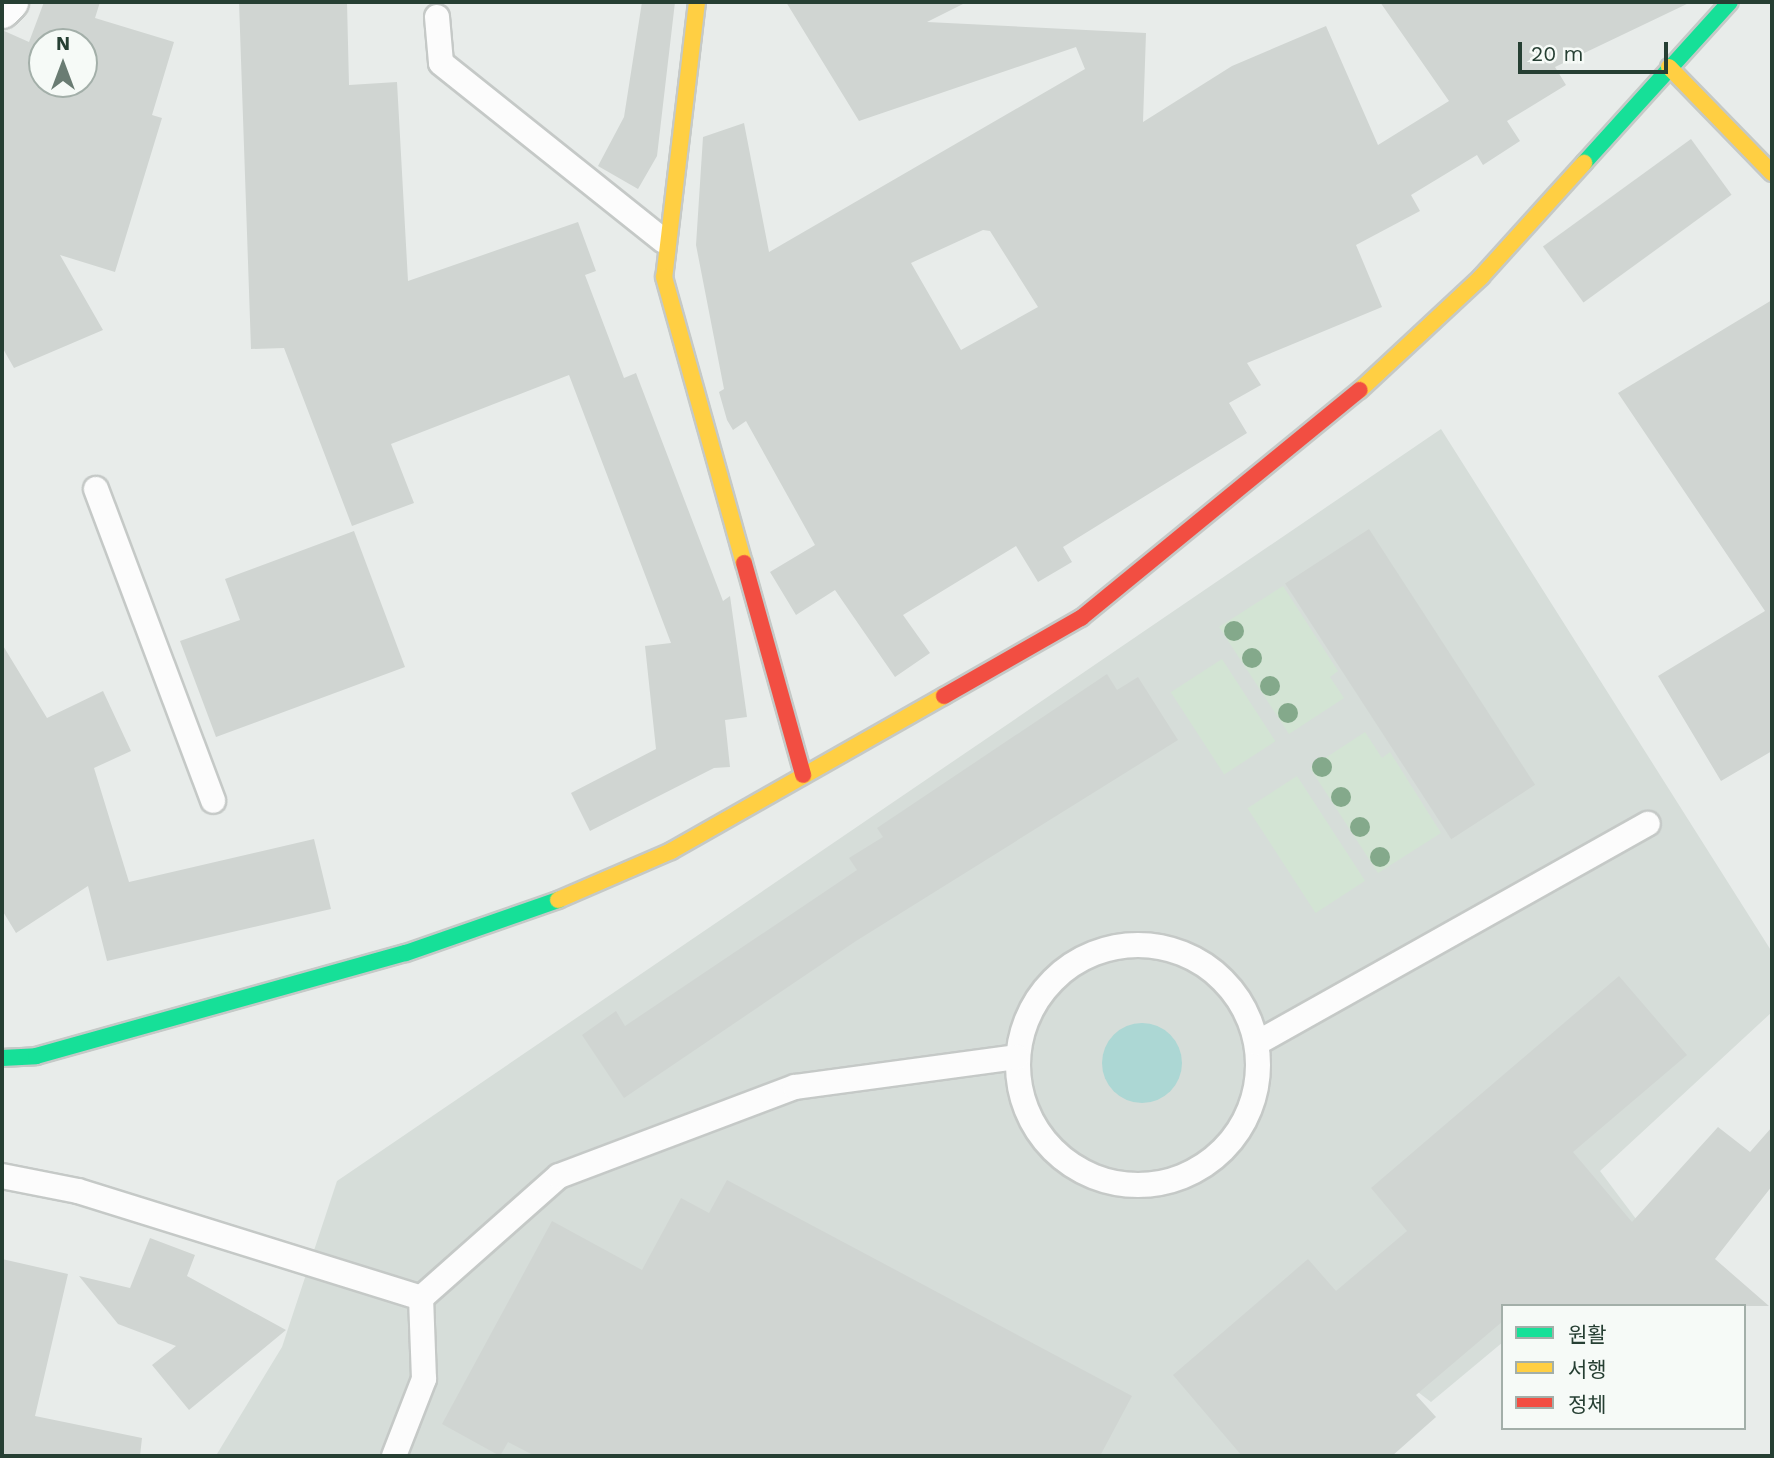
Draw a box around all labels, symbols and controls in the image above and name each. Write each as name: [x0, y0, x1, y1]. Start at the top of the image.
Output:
north arrow: [28, 28, 98, 98]
scale bar: [1522, 28, 1672, 72]
text: N: [56, 32, 70, 55]
text: 20 m: [1531, 41, 1583, 66]
legend: [1501, 1304, 1746, 1430]
text: 원활: [1568, 1322, 1607, 1347]
text: 서행: [1568, 1357, 1607, 1382]
text: 정체: [1568, 1392, 1607, 1417]

